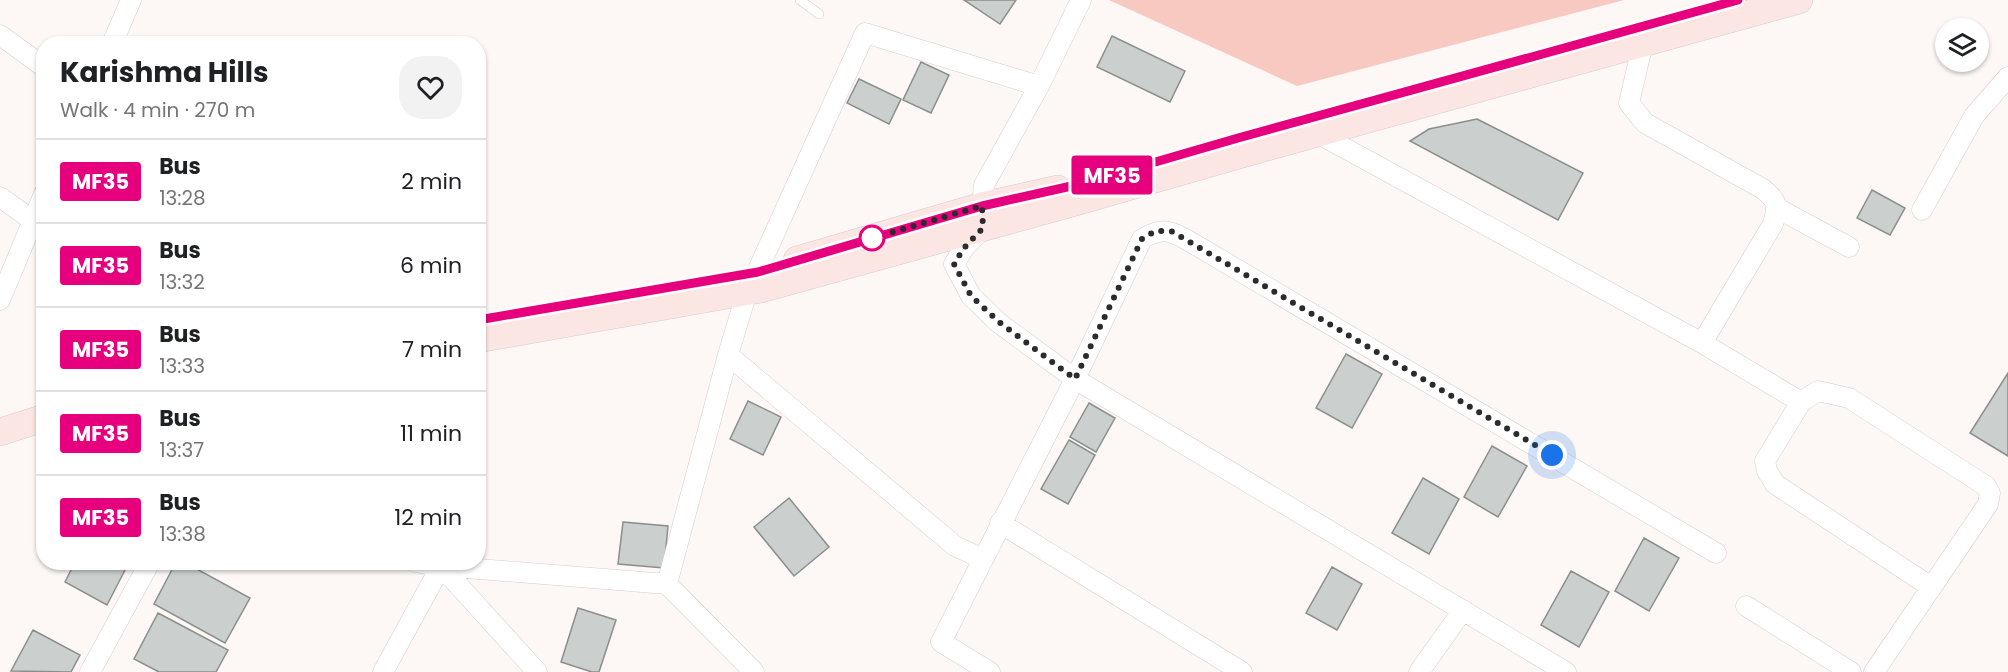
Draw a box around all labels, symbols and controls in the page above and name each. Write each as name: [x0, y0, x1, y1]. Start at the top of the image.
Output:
map controls: [1935, 18, 1989, 72]
button: layers: [1935, 18, 1989, 72]
text: Karishma Hills: [60, 53, 269, 92]
button: heart: [399, 56, 462, 119]
text: Walk · 4 min · 270 m: [60, 96, 255, 124]
text: Bus: [159, 151, 201, 182]
line badge: MF35: [1070, 156, 1154, 195]
text: MF35: [1083, 161, 1141, 190]
text: 2 min: [401, 166, 462, 197]
text: MF35: [72, 167, 129, 196]
text: 13:28: [159, 184, 206, 212]
unlabelled marker: [859, 225, 885, 251]
text: Bus: [159, 235, 201, 266]
text: 6 min: [400, 250, 462, 281]
text: MF35: [72, 251, 129, 280]
text: 13:32: [159, 268, 205, 296]
text: Bus: [159, 319, 201, 350]
text: 7 min: [402, 334, 462, 365]
text: MF35: [72, 335, 129, 364]
text: 13:33: [159, 352, 205, 380]
text: Bus: [159, 403, 201, 434]
text: 11 min: [400, 418, 462, 449]
text: MF35: [72, 419, 129, 448]
text: 13:37: [159, 436, 204, 464]
your location: [1537, 440, 1567, 470]
text: Bus: [159, 487, 201, 518]
text: 12 min: [394, 502, 462, 533]
text: MF35: [72, 503, 129, 532]
text: 13:38: [159, 520, 206, 548]

